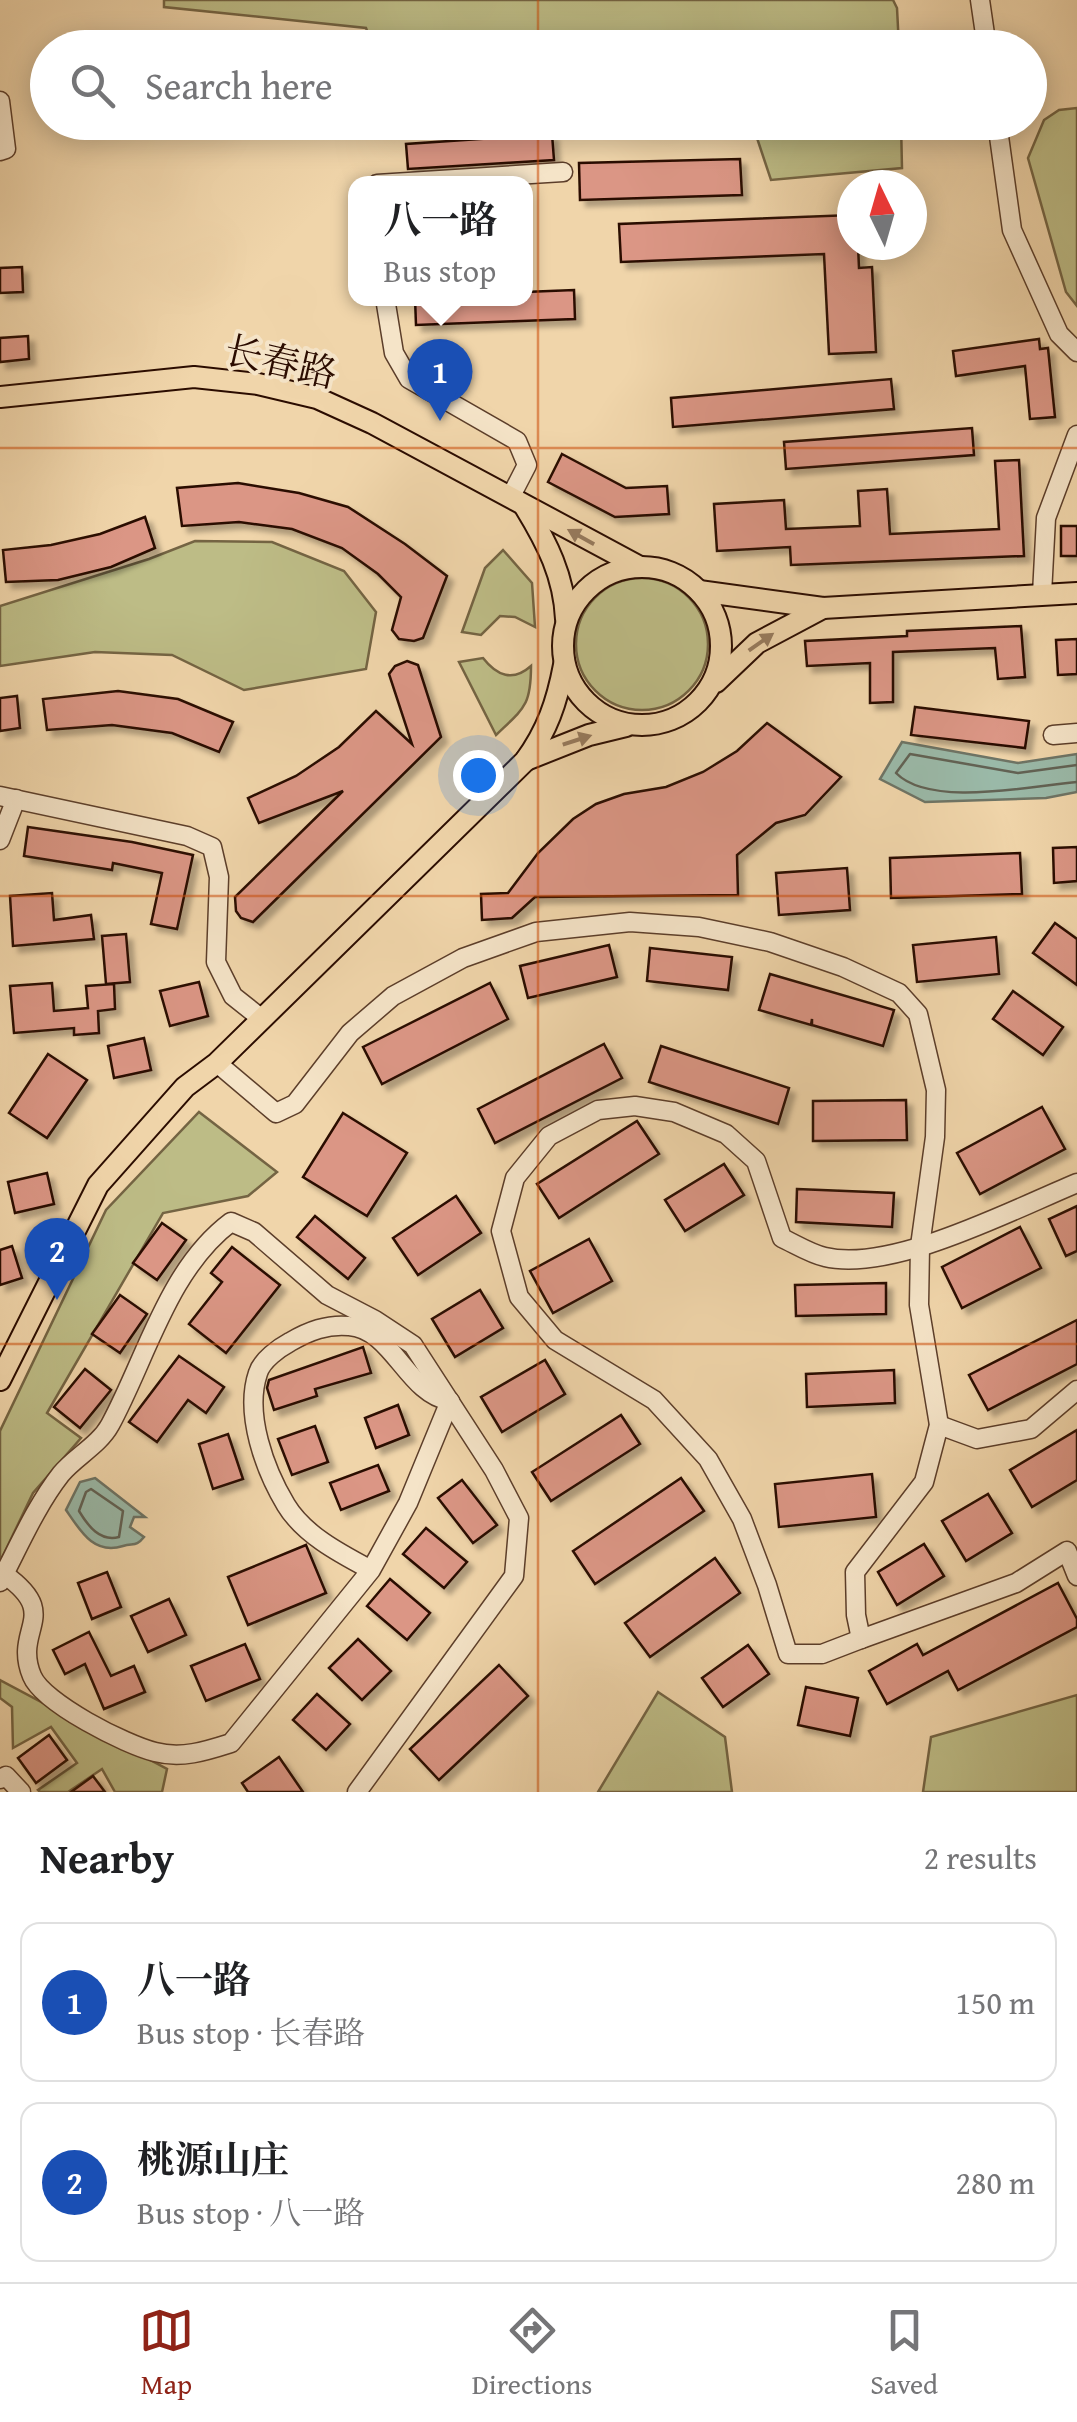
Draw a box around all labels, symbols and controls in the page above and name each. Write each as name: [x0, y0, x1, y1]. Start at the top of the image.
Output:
search box: [30, 30, 1047, 140]
text: Search here: [145, 57, 333, 113]
icon: search: [65, 58, 120, 113]
north arrow: [837, 170, 927, 260]
popup: [348, 176, 533, 306]
text: 八一路: [383, 191, 498, 247]
text: Bus stop: [383, 247, 496, 294]
street label: 长春路: [219, 321, 343, 401]
pin: 1: [408, 338, 472, 421]
one-way arrow: [567, 528, 596, 545]
one-way arrow: [747, 633, 774, 652]
one-way arrow: [562, 731, 592, 746]
your location: [453, 750, 504, 801]
pin: 2: [24, 1218, 90, 1300]
text: Nearby: [40, 1827, 174, 1888]
text: 2 results: [924, 1834, 1037, 1881]
text: 八一路: [137, 1951, 251, 2007]
text: 1: [66, 1979, 83, 2026]
text: 150 m: [956, 1979, 1035, 2026]
text: Bus stop · 长春路: [137, 2009, 365, 2056]
text: 桃源山庄: [137, 2131, 289, 2187]
text: 2: [66, 2159, 83, 2206]
text: 280 m: [956, 2159, 1035, 2206]
text: Bus stop · 八一路: [137, 2189, 365, 2236]
tab: Map: [139, 2303, 194, 2404]
tab: Directions: [472, 2303, 592, 2404]
tab: Saved: [870, 2303, 938, 2404]

